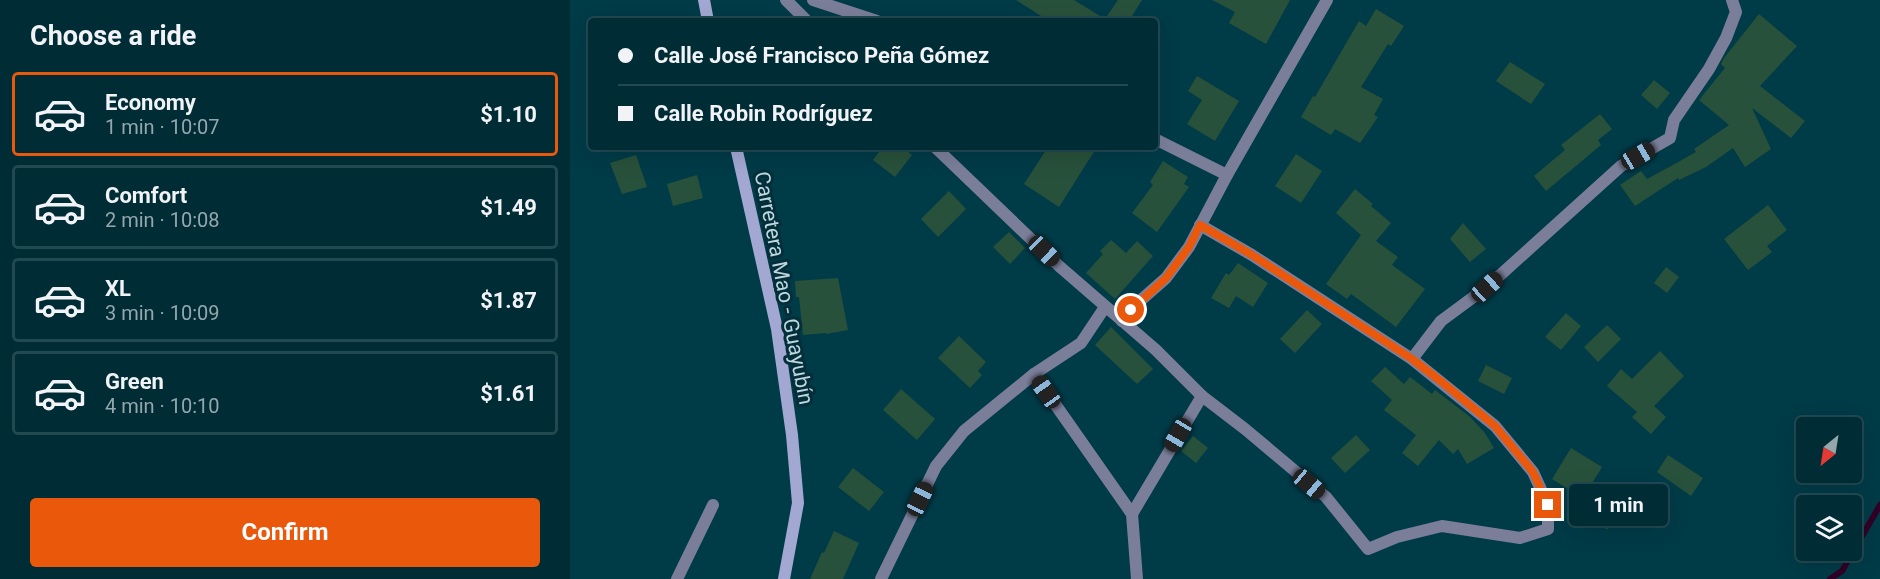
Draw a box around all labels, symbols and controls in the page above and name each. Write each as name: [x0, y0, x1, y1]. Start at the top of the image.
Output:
text: Choose a ride: [30, 20, 196, 52]
text: Calle José Francisco Peña Gómez: [654, 43, 989, 68]
icon: car: [33, 87, 87, 141]
text: Economy: [105, 90, 196, 115]
text: Calle Robin Rodríguez: [654, 101, 873, 126]
text: $1.10: [480, 102, 537, 127]
text: 1 min · 10:07: [105, 115, 220, 139]
car: [1618, 139, 1658, 173]
street label: Carretera Mao - Guayubín: [750, 169, 818, 407]
icon: car: [33, 180, 87, 234]
text: Comfort: [105, 183, 187, 208]
text: $1.49: [480, 195, 537, 220]
text: 2 min · 10:08: [105, 208, 220, 232]
car: [1025, 232, 1063, 270]
car: [1468, 268, 1506, 306]
icon: car: [33, 273, 87, 327]
text: XL: [105, 276, 131, 301]
text: $1.87: [480, 288, 537, 313]
route start: [1117, 296, 1144, 323]
text: 3 min · 10:09: [105, 301, 220, 325]
icon: car: [33, 366, 87, 420]
text: Green: [105, 369, 164, 394]
car: [1028, 372, 1064, 412]
text: $1.61: [480, 381, 537, 406]
text: 4 min · 10:10: [105, 394, 220, 418]
car: [1161, 415, 1195, 455]
north arrow: [1796, 417, 1862, 483]
map controls: [1796, 417, 1862, 561]
car: [1289, 466, 1329, 502]
car: [904, 479, 936, 519]
callout: 1 min: [1569, 484, 1668, 526]
route end: [1534, 491, 1561, 518]
text: 1 min: [1593, 493, 1644, 517]
button: layers: [1796, 495, 1862, 561]
button: Confirm: [30, 498, 540, 567]

